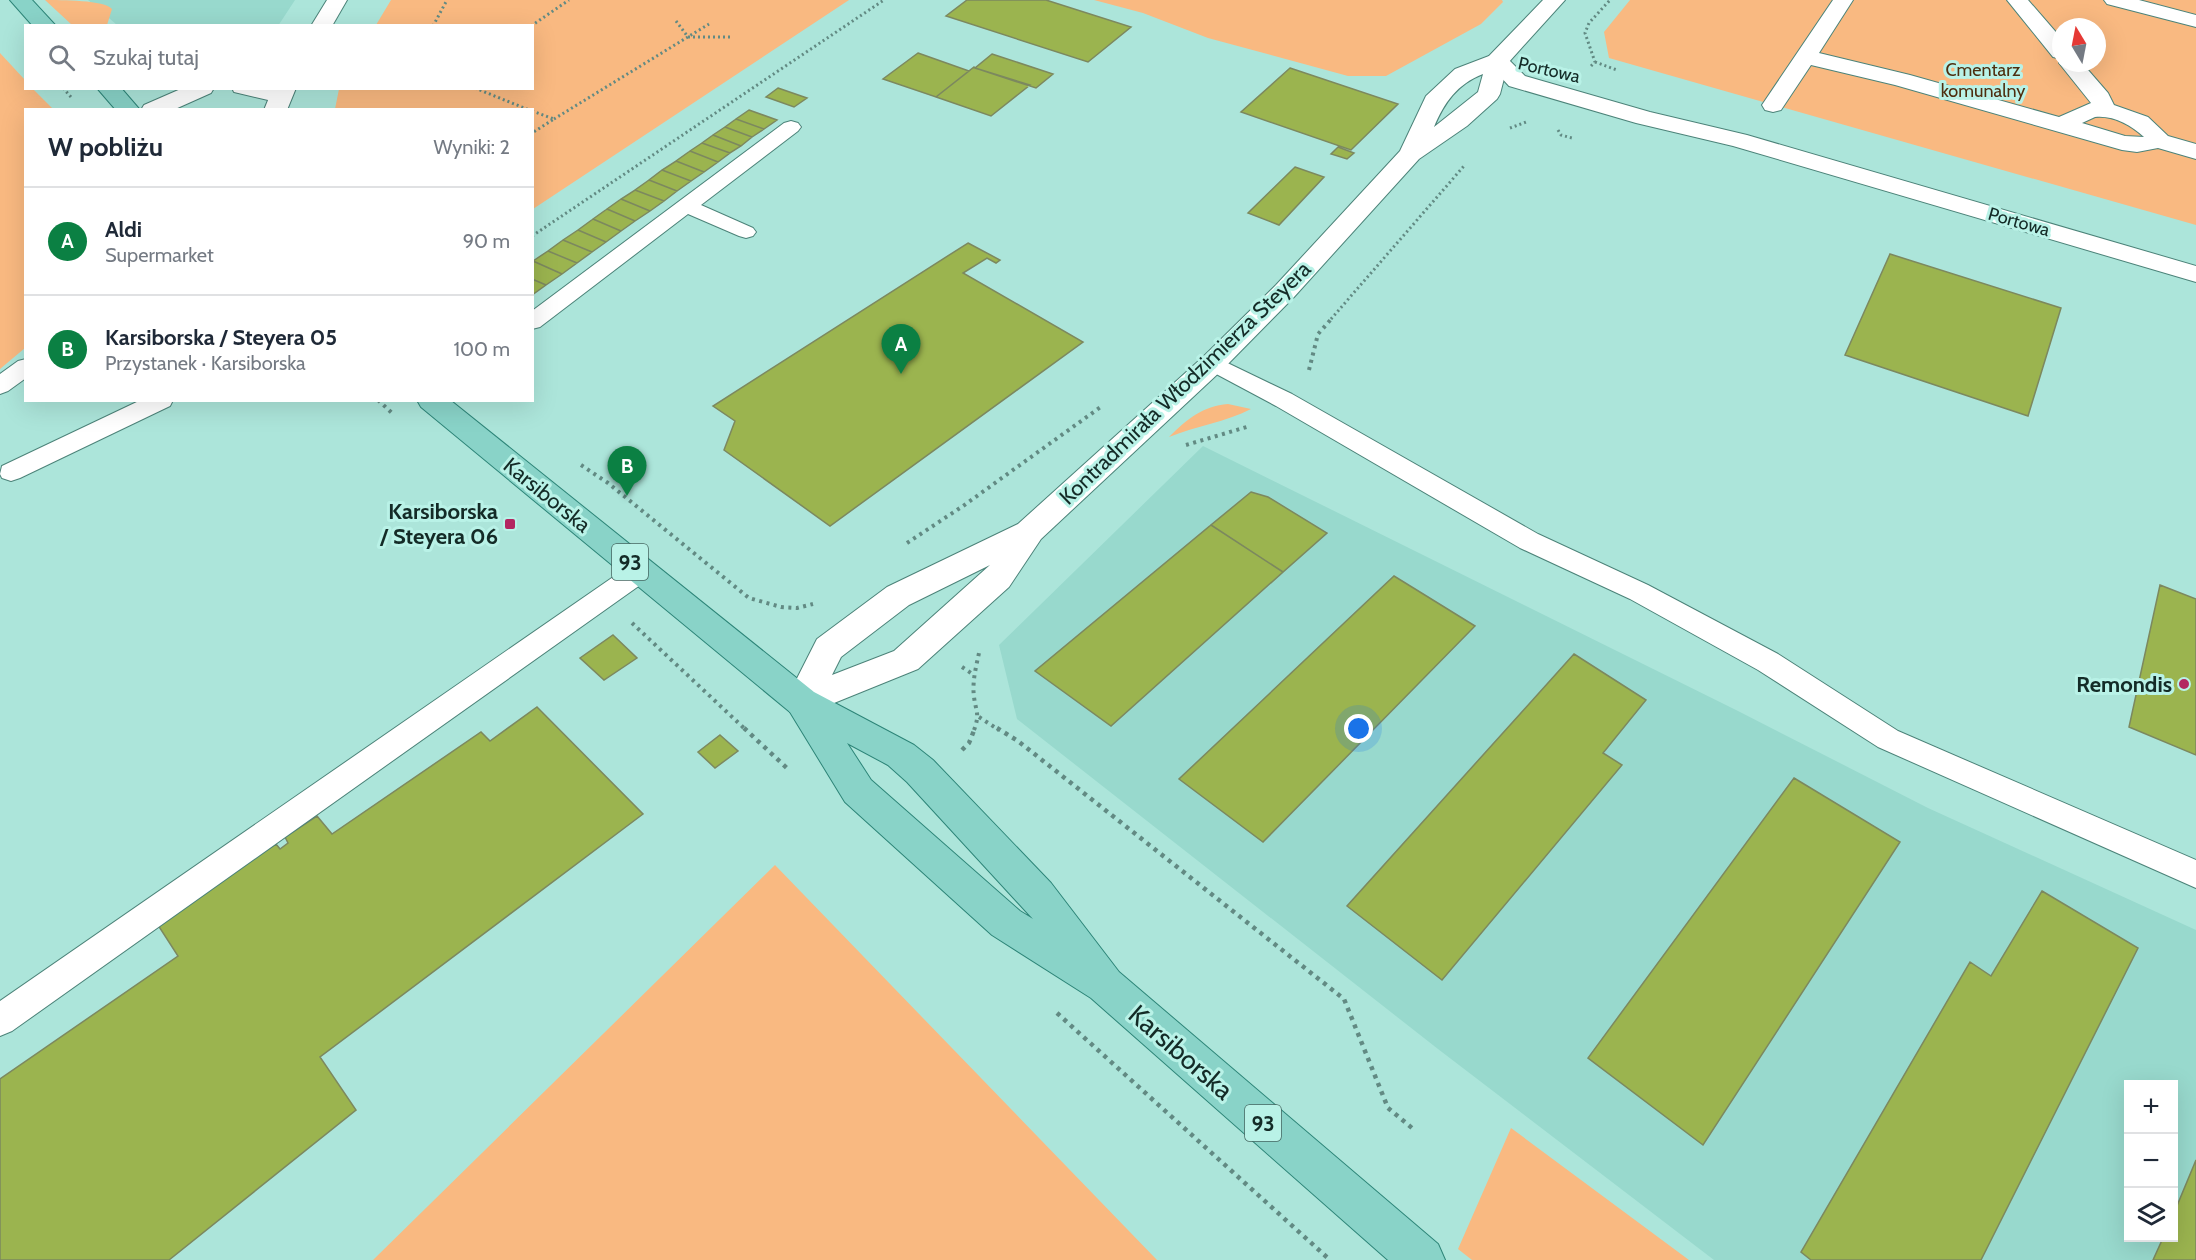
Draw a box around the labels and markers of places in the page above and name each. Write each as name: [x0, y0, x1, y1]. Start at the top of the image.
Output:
pin: A: [882, 324, 920, 374]
pin: B: [608, 446, 646, 496]
place label: Karsiborska / Steyera 06: [379, 498, 498, 550]
marker: Karsiborska / Steyera 06: [503, 517, 517, 531]
place label: Remondis: [2076, 671, 2172, 698]
marker: Remondis: [2177, 677, 2191, 691]

